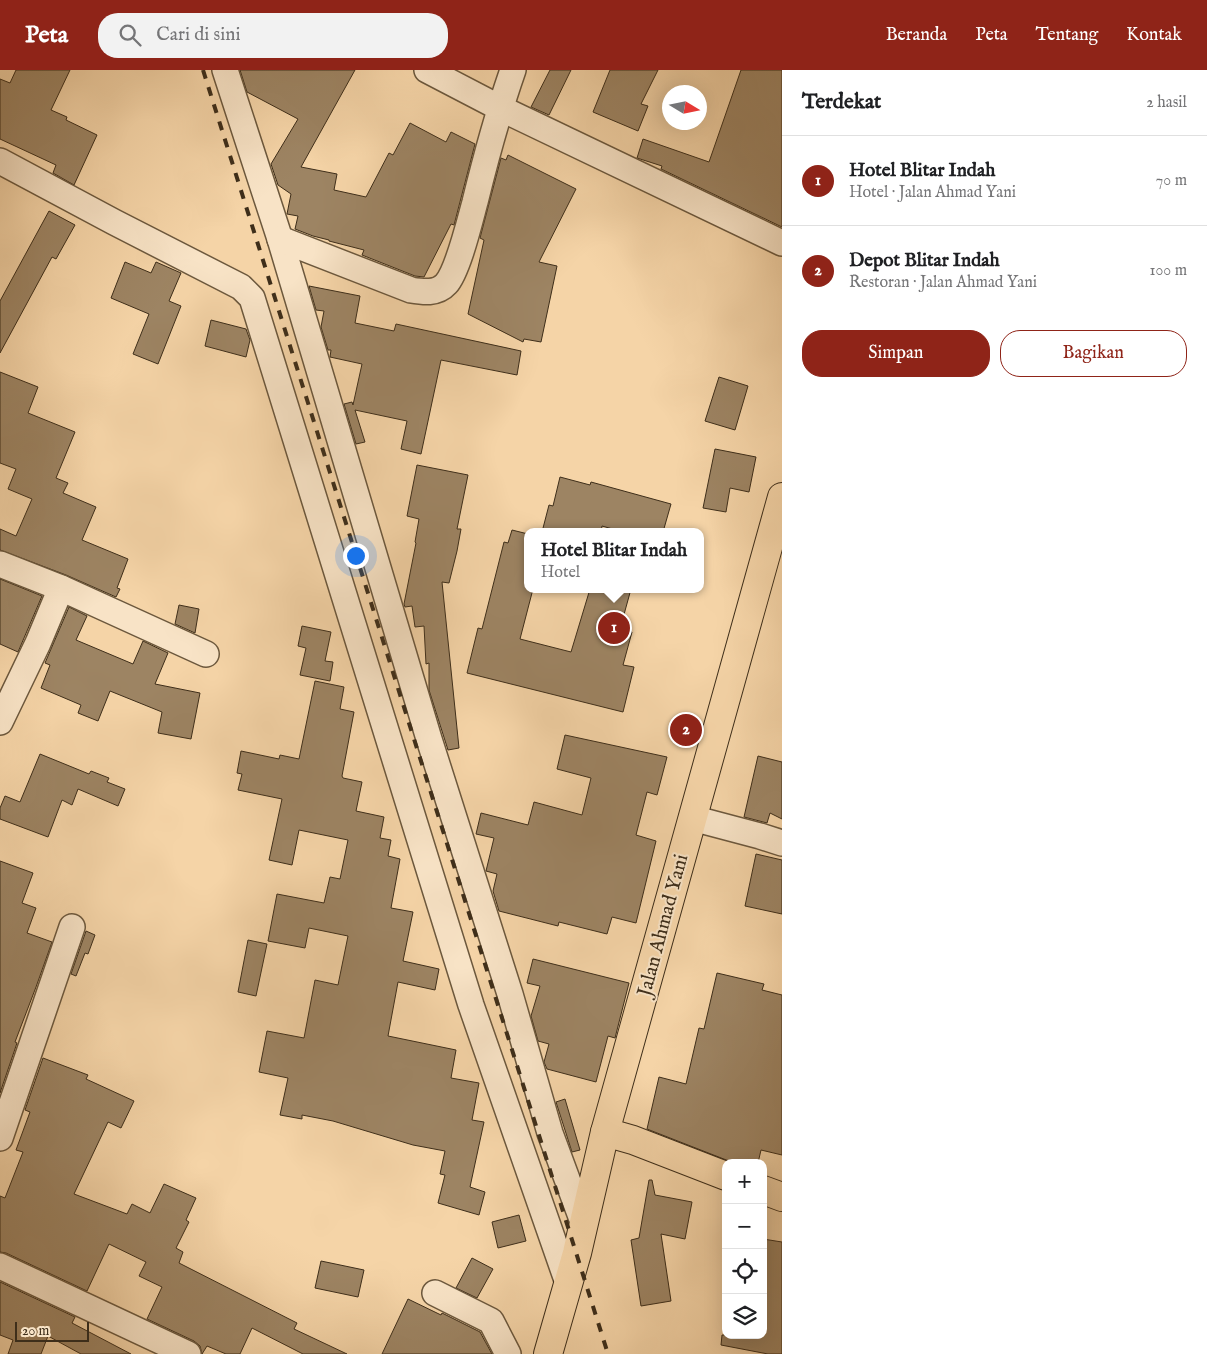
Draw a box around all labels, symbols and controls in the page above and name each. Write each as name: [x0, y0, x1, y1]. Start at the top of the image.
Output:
search box: [98, 13, 448, 58]
text: Peta: [25, 20, 68, 51]
icon: search: [116, 21, 144, 49]
text: Cari di sini: [156, 23, 241, 47]
text: Beranda: [886, 24, 947, 47]
text: Peta: [975, 24, 1008, 47]
text: Tentang: [1036, 24, 1098, 47]
text: Kontak: [1126, 24, 1182, 47]
north arrow: [662, 85, 707, 130]
text: Terdekat: [802, 89, 881, 116]
text: 2 hasil: [1146, 93, 1187, 113]
text: Hotel Blitar Indah: [849, 159, 995, 183]
text: 1: [815, 171, 821, 191]
text: 70 m: [1156, 171, 1187, 191]
text: Hotel · Jalan Ahmad Yani: [849, 183, 1016, 203]
text: Depot Blitar Indah: [849, 249, 1000, 273]
text: 2: [814, 261, 822, 281]
text: 100 m: [1150, 261, 1187, 281]
text: Restoran · Jalan Ahmad Yani: [849, 273, 1037, 293]
button: Simpan: [802, 330, 990, 377]
button: Bagikan: [1000, 330, 1187, 377]
popup: [524, 528, 704, 593]
text: Hotel Blitar Indah: [541, 539, 687, 563]
your location: [343, 543, 369, 569]
text: Hotel: [541, 563, 580, 583]
pin: 1: [598, 609, 630, 647]
pin: 2: [670, 711, 702, 749]
street label: Jalan Ahmad Yani: [632, 851, 694, 1001]
map controls: [722, 1159, 767, 1339]
button: +: [722, 1159, 767, 1204]
button: −: [722, 1204, 767, 1249]
button: locate: [722, 1249, 767, 1294]
button: layers: [722, 1294, 767, 1339]
scale bar: [15, 1319, 89, 1342]
text: 20 m: [22, 1322, 49, 1340]

